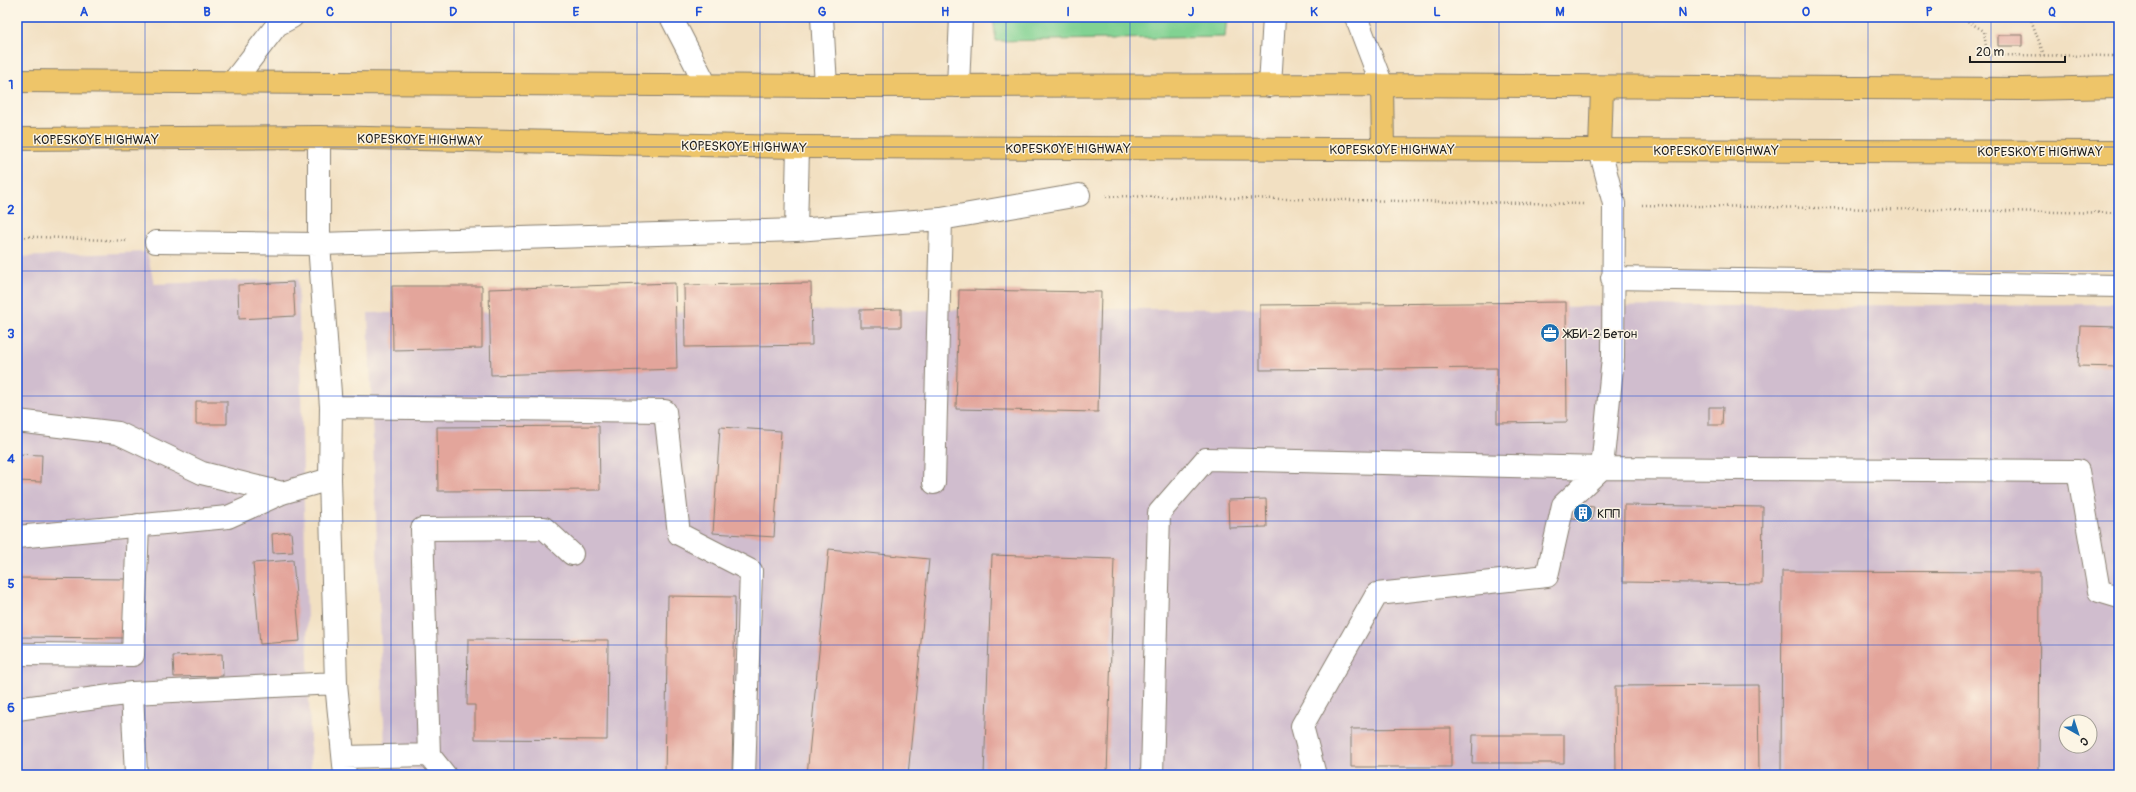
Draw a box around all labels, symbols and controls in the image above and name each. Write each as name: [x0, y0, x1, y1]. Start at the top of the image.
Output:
text: A: [80, 4, 89, 20]
text: B: [203, 4, 211, 20]
text: C: [326, 4, 334, 20]
text: D: [449, 4, 457, 20]
text: E: [573, 4, 580, 20]
text: F: [695, 4, 703, 20]
text: G: [818, 4, 827, 20]
text: H: [941, 4, 949, 20]
text: I: [1066, 4, 1070, 20]
text: J: [1188, 4, 1194, 20]
text: K: [1310, 4, 1318, 20]
text: L: [1433, 4, 1441, 20]
text: M: [1555, 4, 1565, 20]
text: N: [1679, 4, 1688, 20]
text: O: [1802, 4, 1811, 20]
text: P: [1925, 4, 1933, 20]
text: Q: [2048, 4, 2056, 20]
scale bar: [1970, 38, 2065, 64]
text: 20 m: [1976, 45, 2005, 60]
text: 1: [8, 77, 14, 93]
street label: KOPESKOYE HIGHWAY: [357, 131, 483, 149]
street label: KOPESKOYE HIGHWAY: [33, 132, 159, 148]
street label: KOPESKOYE HIGHWAY: [681, 138, 807, 156]
street label: KOPESKOYE HIGHWAY: [1005, 141, 1131, 157]
street label: KOPESKOYE HIGHWAY: [1329, 142, 1455, 158]
street label: KOPESKOYE HIGHWAY: [1653, 143, 1779, 159]
street label: KOPESKOYE HIGHWAY: [1977, 144, 2103, 160]
text: 2: [7, 202, 15, 218]
office icon: ЖБИ-2 Бетон: [1539, 322, 1561, 344]
text: 3: [7, 326, 15, 342]
place label: ЖБИ-2 Бетон: [1562, 326, 1637, 342]
text: 4: [7, 451, 15, 467]
building icon: КПП: [1572, 502, 1594, 524]
place label: КПП: [1597, 506, 1620, 522]
text: 5: [7, 576, 15, 592]
text: 6: [7, 700, 15, 716]
north arrow: [2058, 714, 2098, 754]
text: С: [2077, 734, 2091, 749]

